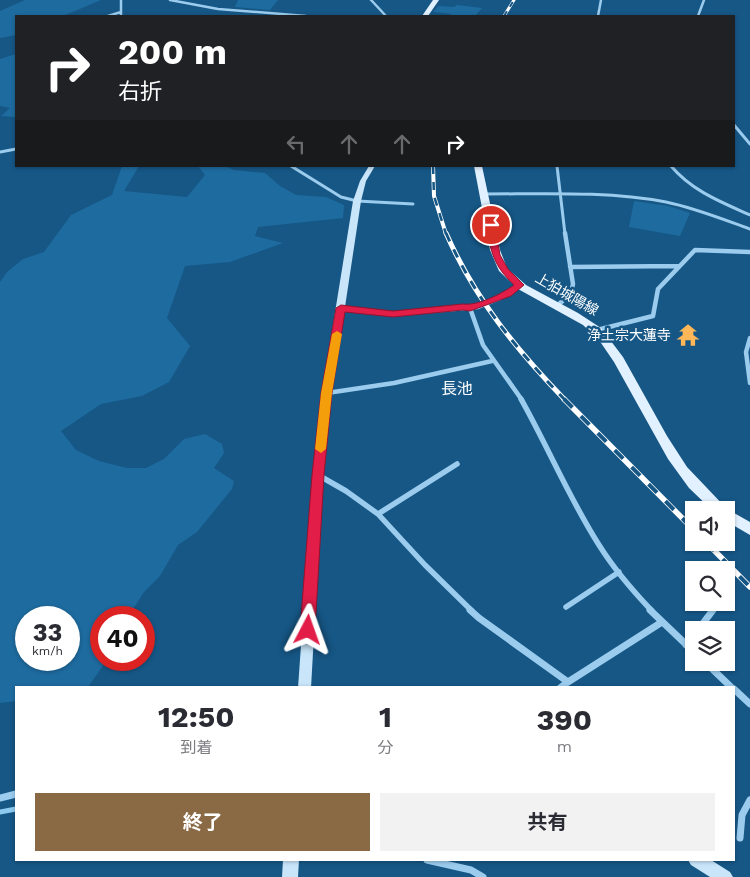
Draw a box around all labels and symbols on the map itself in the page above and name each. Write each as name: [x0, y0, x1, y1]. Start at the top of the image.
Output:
pin: [470, 204, 512, 246]
street label: 上狛城陽線: [533, 270, 601, 318]
temple icon: 浄土宗大蓮寺: [675, 322, 701, 348]
place label: 浄土宗大蓮寺: [587, 327, 671, 343]
district label: 長池: [441, 379, 473, 398]
position arrow: [281, 603, 333, 655]
speed limit sign: 40: [90, 606, 155, 671]

